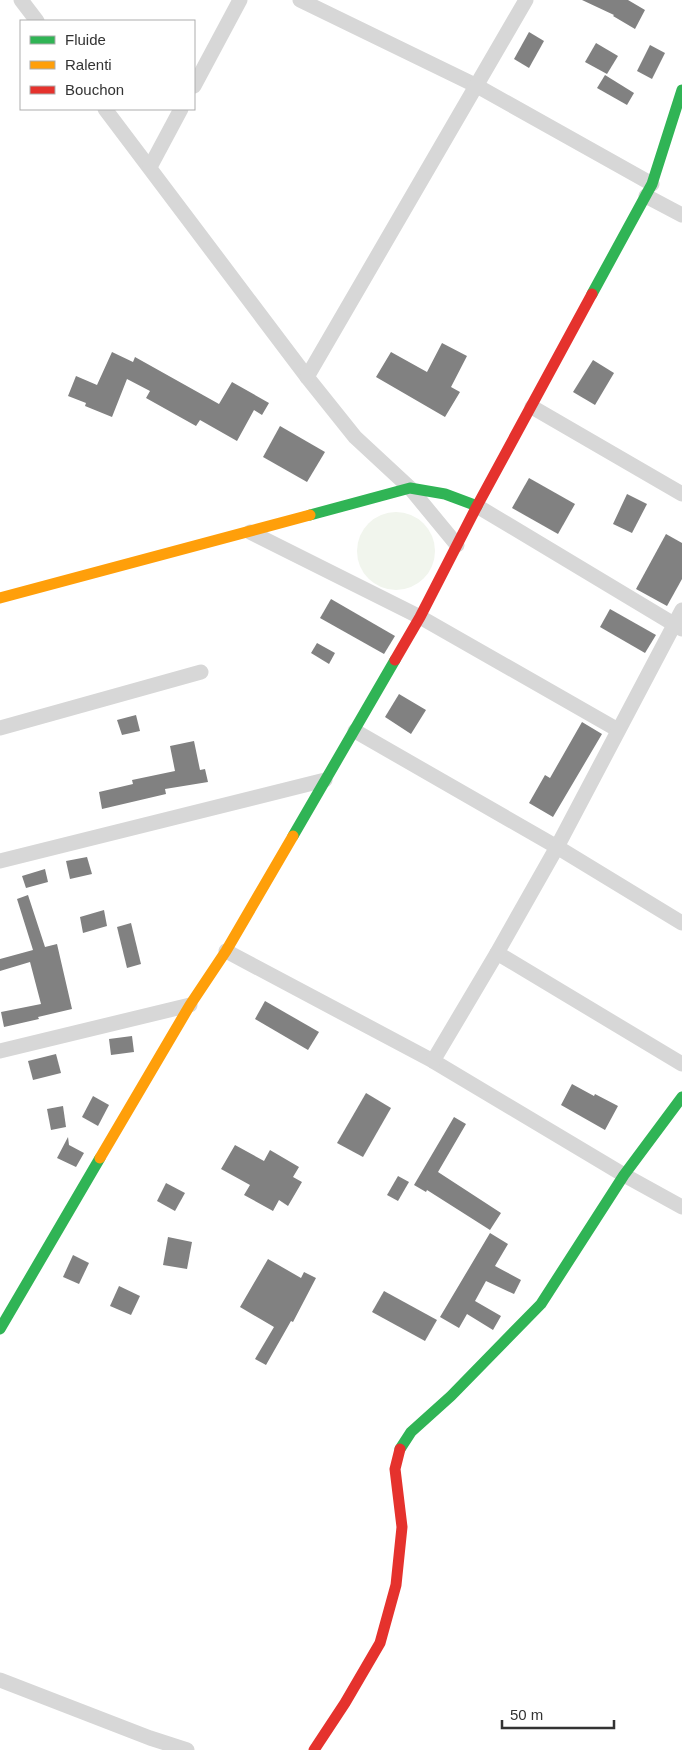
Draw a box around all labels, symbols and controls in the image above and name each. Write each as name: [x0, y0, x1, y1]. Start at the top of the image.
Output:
legend: [20, 20, 195, 110]
text: Fluide: [65, 31, 106, 48]
text: Ralenti: [65, 56, 112, 73]
text: Bouchon: [65, 81, 124, 98]
scale bar: [502, 1698, 614, 1730]
text: 50 m: [510, 1706, 543, 1723]

